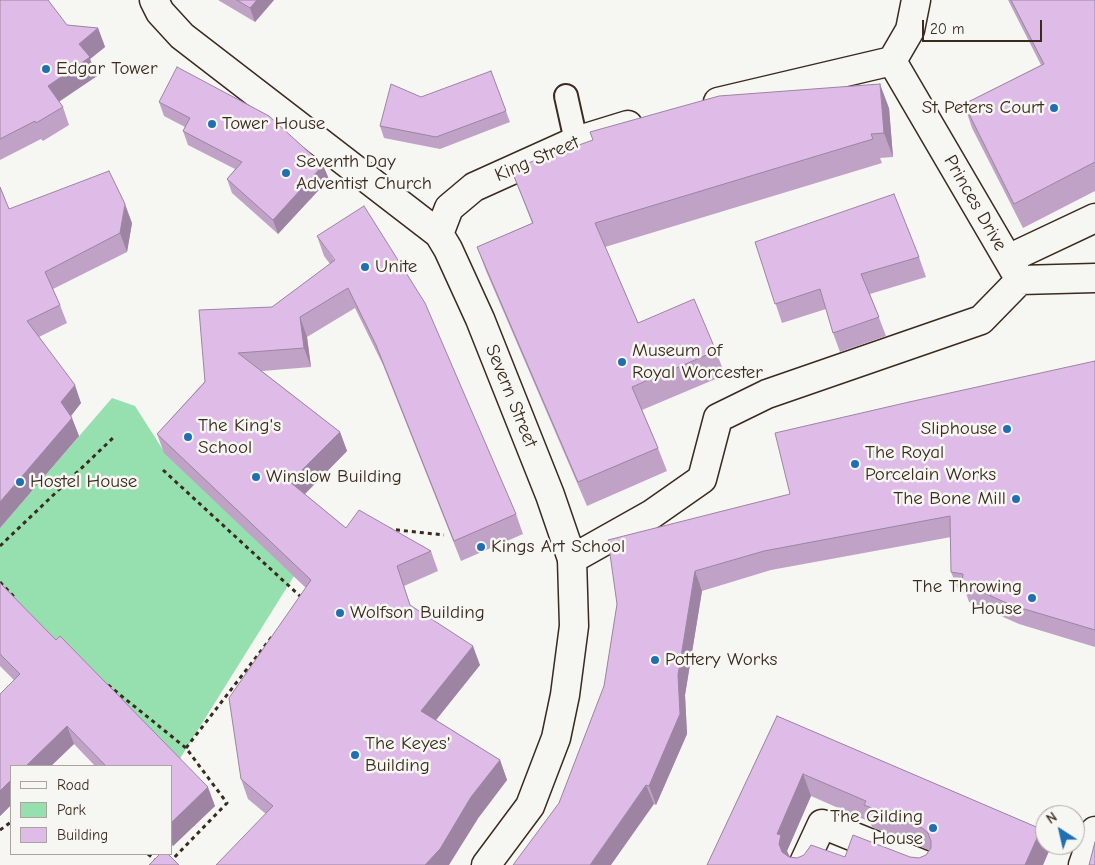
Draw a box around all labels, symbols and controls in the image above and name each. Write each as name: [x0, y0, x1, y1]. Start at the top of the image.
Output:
scale bar: [925, 10, 1045, 42]
text: 20 m: [930, 20, 964, 38]
place label: Edgar Tower: [56, 58, 157, 80]
marker: Edgar Tower: [40, 63, 52, 75]
place label: St Peters Court: [922, 97, 1044, 119]
marker: St Peters Court: [1048, 102, 1060, 114]
place label: Tower House: [222, 113, 325, 135]
marker: Tower House: [206, 118, 218, 130]
street label: King Street: [491, 131, 583, 187]
place label: Seventh Day Adventist Church: [296, 151, 432, 195]
street label: Princes Drive: [938, 151, 1012, 255]
marker: Seventh Day Adventist Church: [280, 167, 292, 179]
place label: Unite: [375, 256, 417, 278]
marker: Unite: [359, 261, 371, 273]
place label: Museum of Royal Worcester: [632, 340, 763, 384]
street label: Severn Street: [480, 341, 542, 451]
marker: Museum of Royal Worcester: [616, 356, 628, 368]
place label: The King's School: [198, 415, 281, 459]
place label: Sliphouse: [921, 418, 997, 440]
marker: Sliphouse: [1001, 423, 1013, 435]
marker: The King's School: [182, 431, 194, 443]
place label: The Royal Porcelain Works: [865, 442, 996, 486]
marker: The Royal Porcelain Works: [849, 458, 861, 470]
place label: Winslow Building: [266, 466, 402, 488]
place label: Hostel House: [30, 471, 137, 493]
marker: Winslow Building: [250, 471, 262, 483]
marker: Hostel House: [14, 476, 26, 488]
place label: The Bone Mill: [893, 488, 1006, 510]
marker: The Bone Mill: [1010, 493, 1022, 505]
place label: Kings Art School: [491, 536, 625, 558]
marker: Kings Art School: [475, 541, 487, 553]
place label: The Throwing House: [913, 576, 1022, 620]
marker: The Throwing House: [1026, 592, 1038, 604]
place label: Wolfson Building: [350, 602, 485, 624]
marker: Wolfson Building: [334, 607, 346, 619]
place label: Pottery Works: [665, 649, 777, 671]
marker: Pottery Works: [649, 654, 661, 666]
place label: The Keyes' Building: [365, 733, 450, 777]
marker: The Keyes' Building: [349, 749, 361, 761]
legend: [10, 765, 172, 855]
text: Road: [57, 776, 89, 794]
text: Park: [57, 801, 86, 819]
north arrow: [1035, 805, 1085, 855]
place label: The Gilding House: [830, 806, 923, 850]
text: N: [1043, 809, 1060, 828]
marker: The Gilding House: [927, 822, 939, 834]
text: Building: [57, 826, 108, 844]

